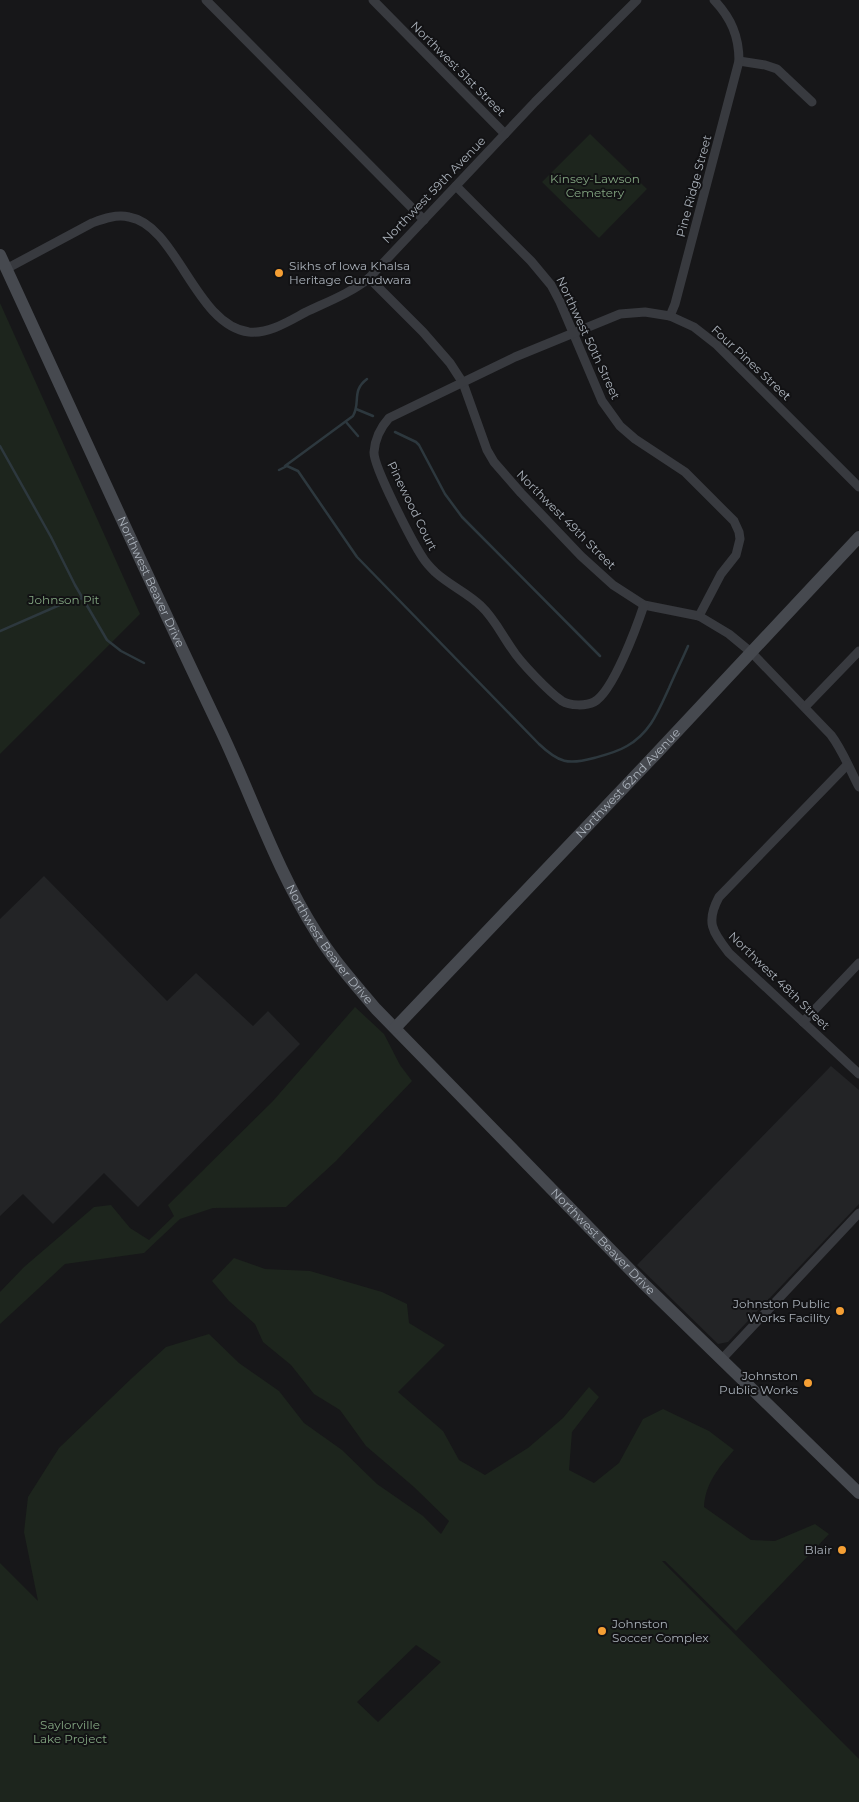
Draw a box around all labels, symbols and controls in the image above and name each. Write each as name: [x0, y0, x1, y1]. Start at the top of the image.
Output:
street label: Northwest 51st Street: [408, 18, 509, 119]
street label: Northwest 59th Avenue: [379, 133, 488, 246]
street label: Pine Ridge Street: [673, 133, 714, 239]
park label: Kinsey-Lawson Cemetery: [550, 171, 640, 200]
place label: Sikhs of Iowa Khalsa Heritage Gurudwara: [289, 258, 411, 287]
marker: Sikhs of Iowa Khalsa Heritage Gurudwara: [273, 267, 285, 279]
street label: Northwest 50th Street: [553, 274, 624, 402]
street label: Four Pines Street: [708, 322, 794, 403]
street label: Pinewood Court: [384, 459, 441, 553]
street label: Northwest 49th Street: [514, 467, 619, 573]
street label: Northwest Beaver Drive: [114, 514, 188, 650]
park label: Johnson Pit: [27, 592, 100, 607]
street label: Northwest 62nd Avenue: [572, 725, 683, 841]
street label: Northwest Beaver Drive: [283, 882, 376, 1007]
street label: Northwest 48th Street: [726, 928, 833, 1033]
street label: Northwest Beaver Drive: [548, 1185, 658, 1298]
place label: Johnston Public Works Facility: [732, 1296, 830, 1325]
marker: Johnston Public Works Facility: [834, 1305, 846, 1317]
place label: Johnston Public Works: [719, 1368, 798, 1397]
marker: Johnston Public Works: [802, 1377, 814, 1389]
place label: Blair: [805, 1542, 832, 1557]
marker: Blair: [836, 1544, 848, 1556]
place label: Johnston Soccer Complex: [611, 1616, 709, 1645]
marker: Johnston Soccer Complex: [596, 1625, 608, 1637]
park label: Saylorville Lake Project: [33, 1717, 107, 1746]

